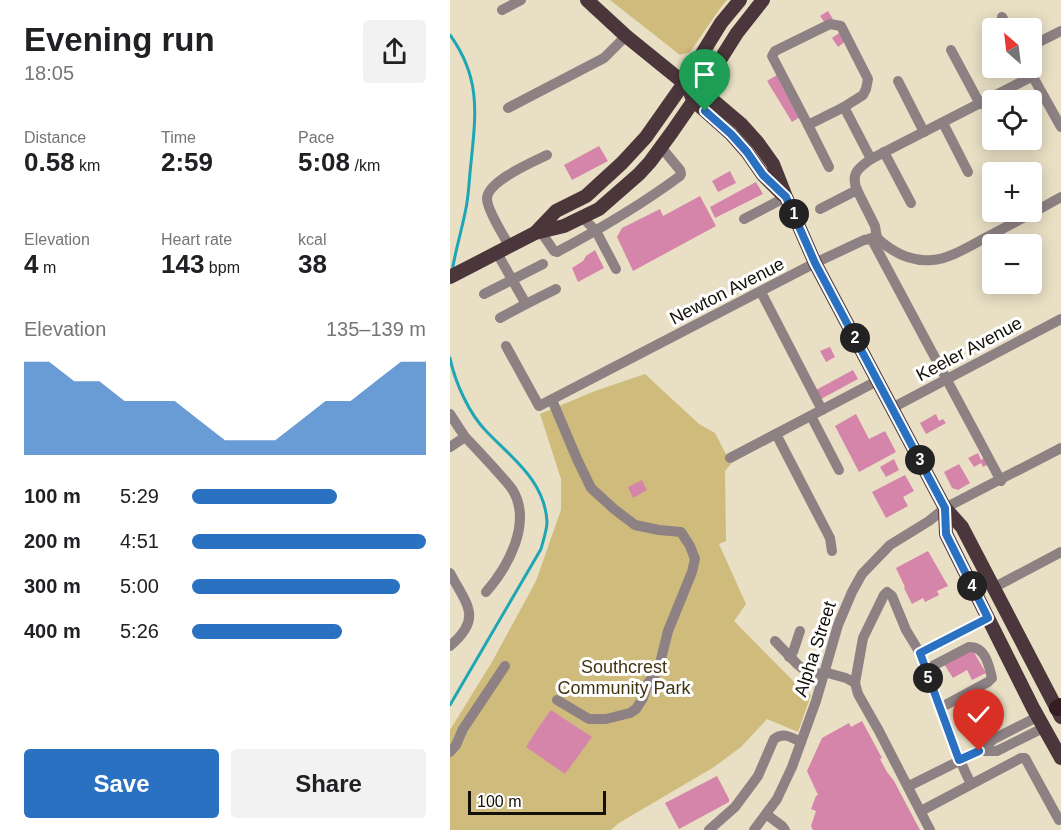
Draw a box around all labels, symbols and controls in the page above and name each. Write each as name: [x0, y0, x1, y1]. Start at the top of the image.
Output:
north arrow: [982, 18, 1042, 78]
map controls: [982, 18, 1042, 294]
button: share: [363, 20, 426, 83]
text: Evening run: [24, 21, 215, 58]
pin: [679, 49, 730, 111]
icon: arrive: [688, 58, 721, 91]
text: 18:05: [24, 62, 74, 84]
button: locate: [982, 90, 1042, 150]
text: Distance: [24, 129, 86, 146]
text: Time: [161, 129, 196, 146]
text: Pace: [298, 129, 334, 146]
text: 0.58: [24, 147, 75, 177]
text: 2:59: [161, 147, 213, 177]
text: 5:08: [298, 147, 350, 177]
text: km: [75, 157, 100, 174]
text: /km: [350, 157, 380, 174]
button: +: [982, 162, 1042, 222]
pin: 1: [779, 199, 809, 229]
text: 1: [790, 205, 798, 222]
text: Elevation: [24, 231, 90, 248]
text: Heart rate: [161, 231, 232, 248]
text: kcal: [298, 231, 326, 248]
button: −: [982, 234, 1042, 294]
text: 4: [24, 249, 38, 279]
text: 143: [161, 249, 204, 279]
text: 38: [298, 249, 327, 279]
street label: Newton Avenue: [666, 254, 788, 328]
text: m: [38, 259, 56, 276]
text: bpm: [204, 259, 240, 276]
street label: Keeler Avenue: [913, 313, 1025, 385]
text: Elevation: [24, 318, 106, 340]
text: 135–139 m: [326, 318, 426, 340]
pin: 2: [840, 323, 870, 353]
text: 2: [851, 329, 859, 346]
pin: 3: [905, 445, 935, 475]
text: 3: [916, 451, 924, 468]
text: 100 m: [24, 485, 81, 507]
text: 5:29: [120, 485, 159, 507]
text: 200 m: [24, 530, 81, 552]
text: 4:51: [120, 530, 159, 552]
pin: 4: [957, 571, 987, 601]
text: 300 m: [24, 575, 81, 597]
text: 5:00: [120, 575, 159, 597]
text: 4: [968, 577, 976, 594]
street label: Alpha Street: [790, 599, 840, 699]
text: 400 m: [24, 620, 81, 642]
text: 5:26: [120, 620, 159, 642]
park label: Southcrest Community Park: [557, 657, 692, 698]
pin: 5: [913, 663, 943, 693]
text: 5: [924, 669, 932, 686]
pin: [953, 689, 1004, 751]
icon: check: [962, 698, 995, 731]
button: Save: [24, 749, 219, 818]
button: Share: [231, 749, 426, 818]
scale bar: [468, 788, 606, 816]
text: 100 m: [477, 793, 521, 810]

